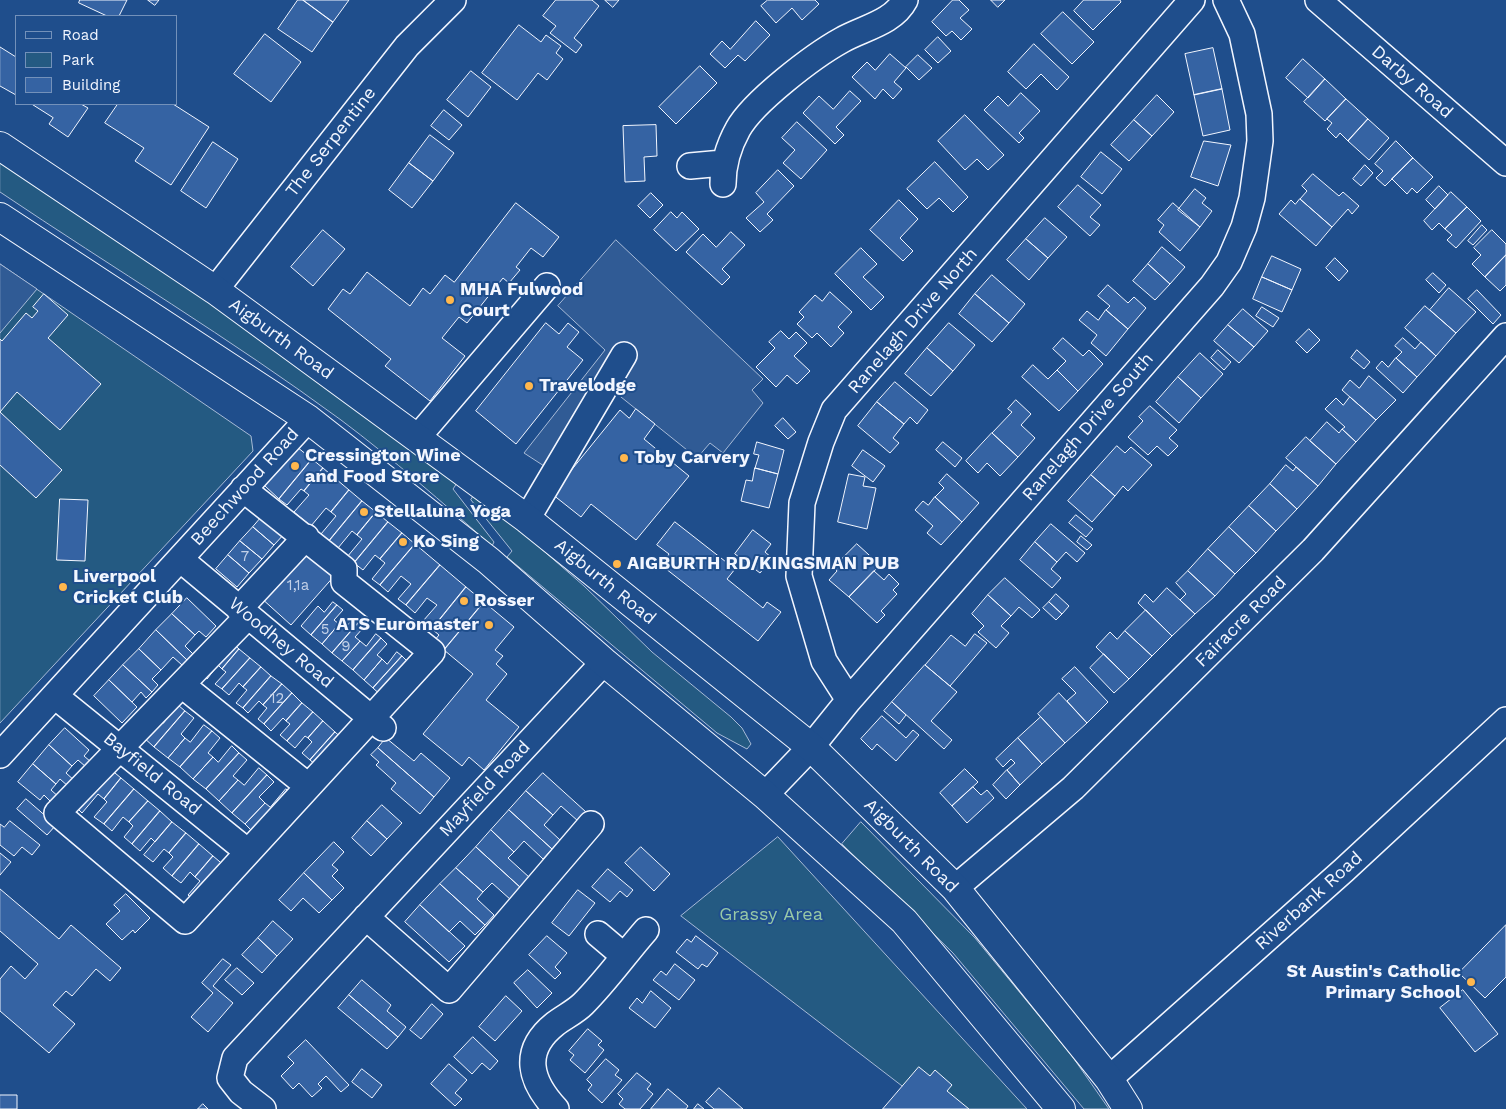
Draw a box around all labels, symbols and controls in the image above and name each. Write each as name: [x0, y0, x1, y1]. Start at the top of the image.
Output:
legend: [15, 15, 178, 105]
text: Road: [62, 26, 99, 44]
street label: Darby Road: [1367, 41, 1457, 123]
text: Park: [62, 51, 94, 69]
text: Building: [62, 76, 120, 94]
street label: The Serpentine: [281, 83, 381, 201]
street label: Ranelagh Drive North: [844, 244, 982, 398]
place label: MHA Fulwood Court: [460, 279, 583, 322]
street label: Aigburth Road: [224, 294, 338, 384]
marker: MHA Fulwood Court: [444, 294, 456, 306]
street label: Ranelagh Drive South: [1018, 348, 1158, 506]
place label: Travelodge: [539, 375, 636, 397]
marker: Travelodge: [523, 380, 535, 392]
street label: Beechwood Road: [186, 424, 304, 550]
place label: Cressington Wine and Food Store: [305, 445, 461, 488]
place label: Toby Carvery: [634, 447, 750, 469]
marker: Toby Carvery: [618, 452, 630, 464]
marker: Cressington Wine and Food Store: [289, 460, 301, 472]
place label: Stellaluna Yoga: [374, 501, 511, 523]
marker: Stellaluna Yoga: [358, 506, 370, 518]
place label: Ko Sing: [413, 531, 479, 553]
street label: Aigburth Road: [550, 535, 660, 629]
marker: Ko Sing: [397, 536, 409, 548]
house number: 7: [241, 548, 249, 566]
place label: AIGBURTH RD/KINGSMAN PUB: [627, 553, 899, 575]
marker: AIGBURTH RD/KINGSMAN PUB: [611, 558, 623, 570]
place label: Liverpool Cricket Club: [73, 566, 183, 608]
street label: Fairacre Road: [1191, 572, 1291, 672]
house number: 1,1a: [287, 577, 309, 595]
marker: Liverpool Cricket Club: [57, 581, 69, 593]
place label: Rosser: [474, 590, 534, 612]
street label: Woodhey Road: [224, 593, 338, 693]
marker: Rosser: [458, 595, 470, 607]
place label: ATS Euromaster: [336, 614, 479, 636]
marker: ATS Euromaster: [483, 619, 495, 631]
house number: 5: [321, 621, 329, 639]
house number: 9: [341, 638, 351, 656]
house number: 12: [270, 690, 284, 708]
street label: Bayfield Road: [99, 728, 205, 820]
street label: Mayfield Road: [435, 737, 535, 841]
street label: Aigburth Road: [859, 794, 963, 898]
street label: Riverbank Road: [1251, 847, 1367, 955]
park label: Grassy Area: [719, 904, 823, 926]
place label: St Austin's Catholic Primary School: [1287, 961, 1461, 1004]
marker: St Austin's Catholic Primary School: [1465, 976, 1477, 988]

